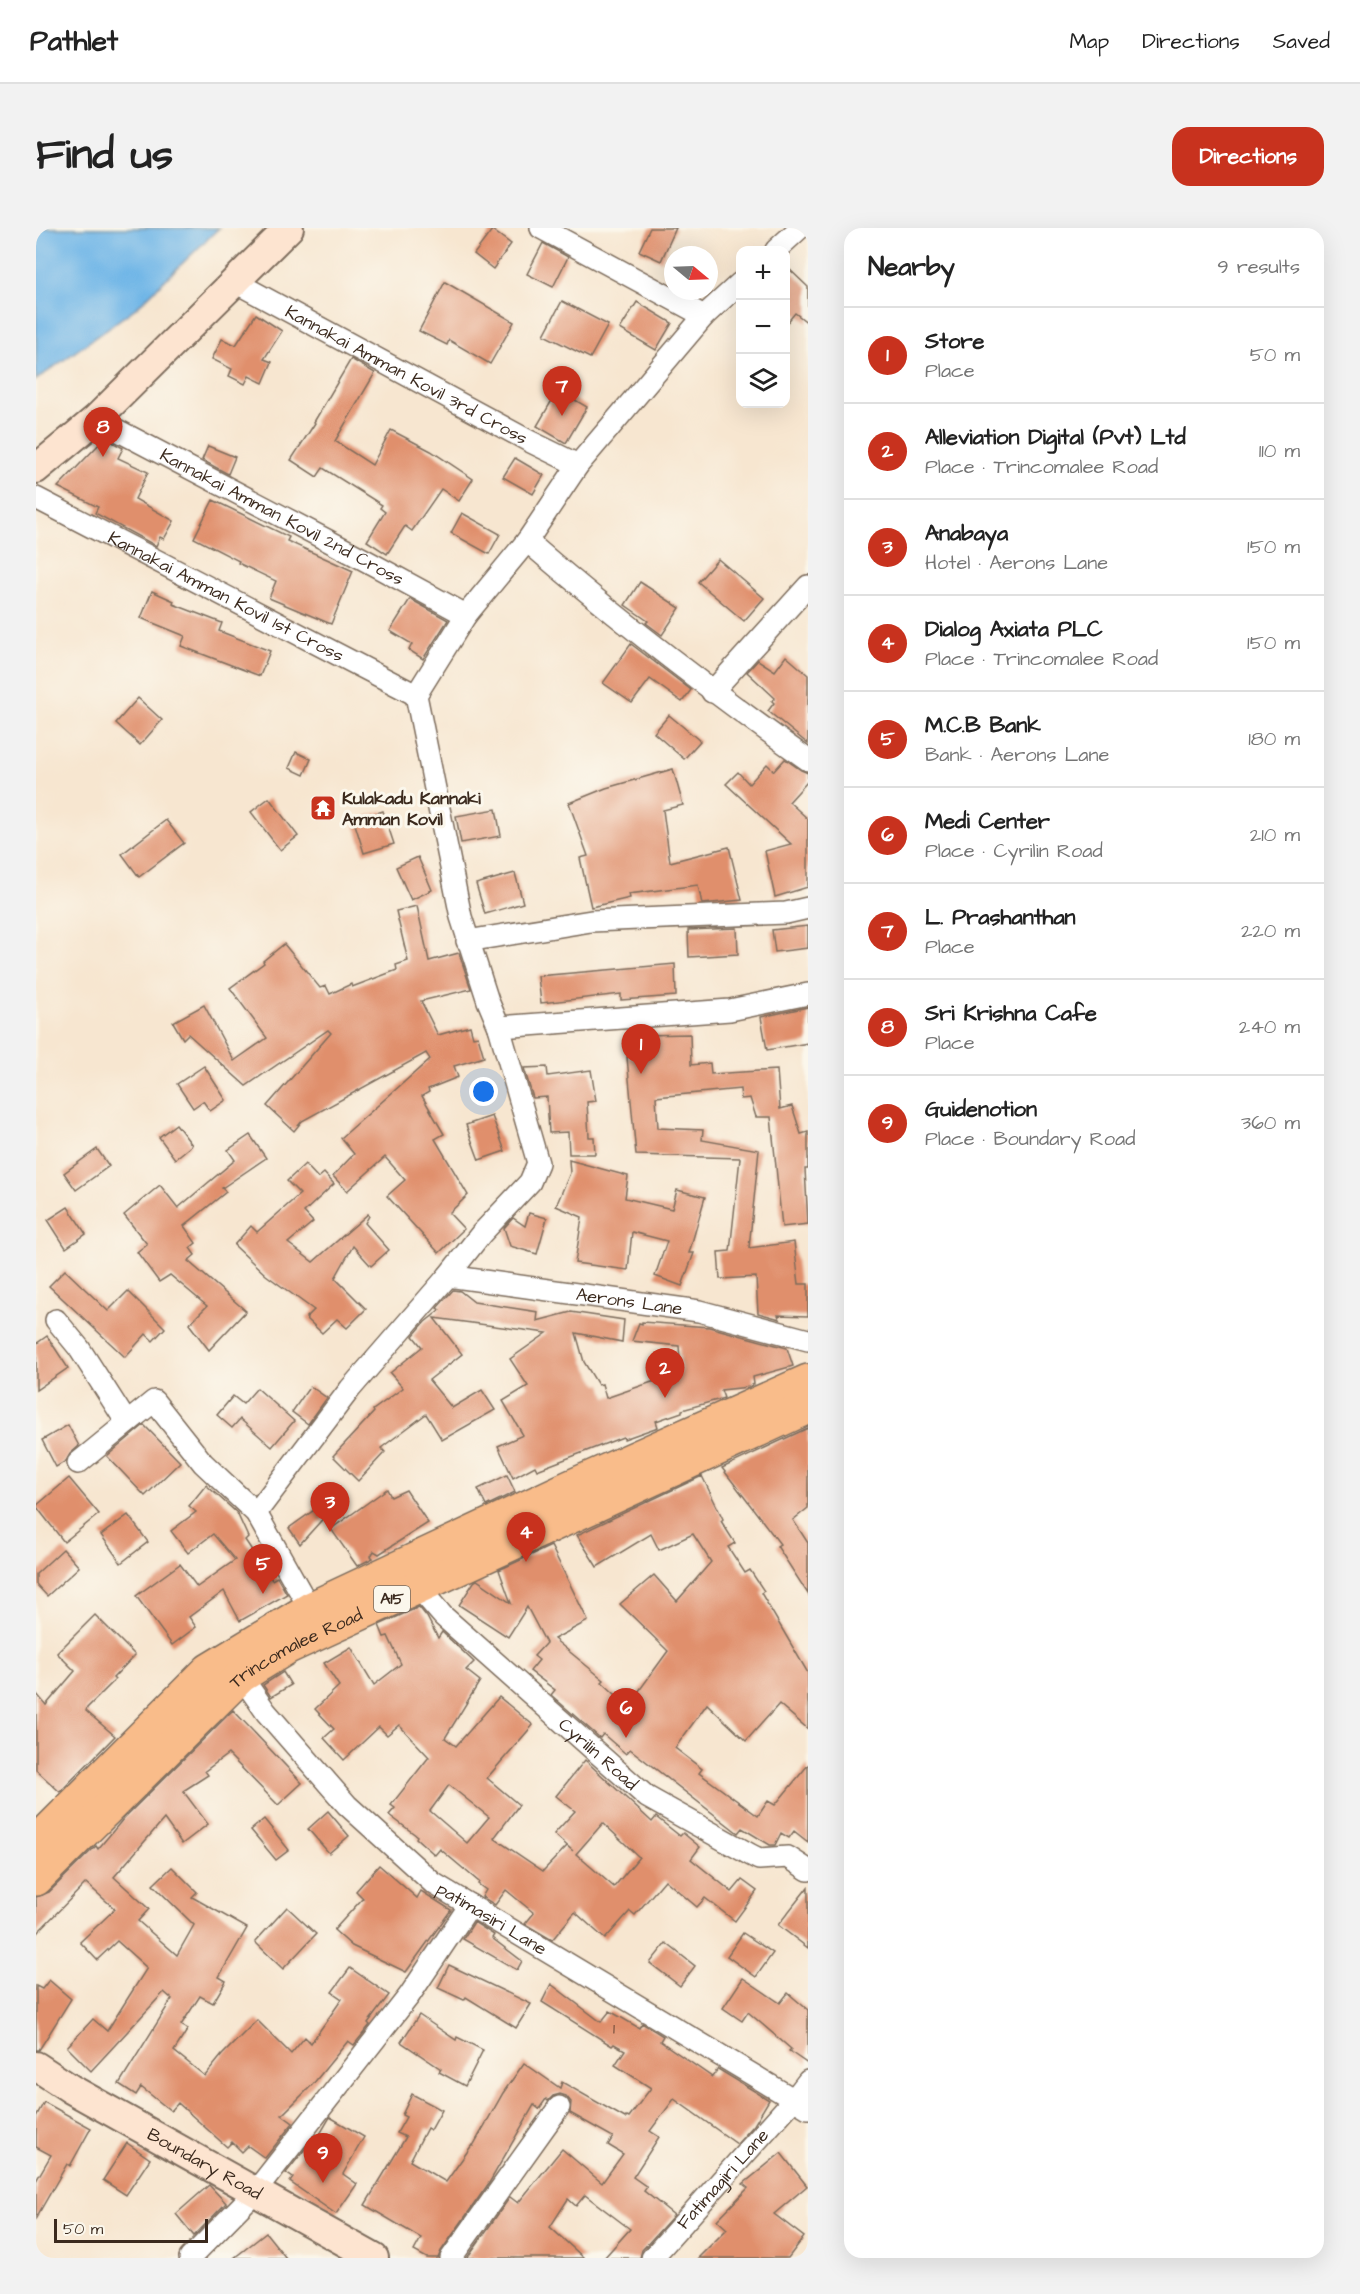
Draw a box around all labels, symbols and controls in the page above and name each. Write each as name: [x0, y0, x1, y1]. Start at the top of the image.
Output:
text: Pathlet: [30, 22, 118, 61]
text: Map: [1069, 27, 1109, 56]
text: Directions: [1142, 27, 1240, 56]
text: Saved: [1273, 27, 1330, 56]
text: Find us: [36, 127, 173, 185]
button: Directions: [1172, 127, 1324, 186]
north arrow: [664, 246, 718, 300]
map controls: [736, 246, 790, 408]
button: +: [736, 246, 790, 300]
text: Nearby: [868, 249, 955, 285]
text: 9 results: [1217, 253, 1300, 281]
street label: Kannakai Amman Kovil 3rd Cross: [281, 299, 532, 450]
button: −: [736, 300, 790, 354]
text: Store: [925, 326, 984, 357]
text: 1: [886, 341, 889, 369]
text: 50 m: [1250, 341, 1300, 369]
button: layers: [736, 354, 790, 408]
text: Place: [925, 357, 975, 385]
pin: 7: [542, 366, 582, 416]
pin: 8: [84, 408, 122, 457]
text: Alleviation Digital (Pvt) Ltd: [925, 422, 1186, 453]
text: 2: [882, 437, 893, 465]
text: 110 m: [1259, 437, 1300, 465]
street label: Kannakai Amman Kovil 2nd Cross: [156, 442, 408, 591]
text: Place · Trincomalee Road: [925, 453, 1158, 481]
text: Anabaya: [925, 518, 1008, 549]
street label: Kannakai Amman Kovil 1st Cross: [104, 525, 348, 668]
text: 3: [882, 533, 893, 561]
text: 150 m: [1247, 533, 1300, 561]
text: Hotel · Aerons Lane: [925, 549, 1108, 577]
text: Dialog Axiata PLC: [925, 614, 1102, 645]
text: 4: [881, 629, 894, 657]
text: 150 m: [1247, 629, 1300, 657]
text: Place · Trincomalee Road: [925, 645, 1158, 673]
text: M.C.B Bank: [925, 710, 1041, 741]
text: 5: [880, 725, 895, 753]
text: 180 m: [1248, 725, 1300, 753]
text: Bank · Aerons Lane: [925, 741, 1109, 769]
place label: Kulakadu Kannaki Amman Kovil: [342, 786, 481, 832]
temple icon: Kulakadu Kannaki Amman Kovil: [308, 793, 338, 823]
text: Medi Center: [925, 806, 1050, 837]
text: 6: [881, 821, 894, 849]
text: 210 m: [1250, 821, 1300, 849]
text: Place · Cyrilin Road: [925, 837, 1103, 865]
text: L. Prashanthan: [925, 902, 1076, 933]
text: 7: [881, 917, 894, 945]
text: 220 m: [1241, 917, 1300, 945]
text: Place: [925, 933, 975, 961]
text: Sri Krishna Cafe: [925, 998, 1097, 1029]
text: 8: [881, 1013, 894, 1041]
text: 240 m: [1239, 1013, 1300, 1041]
pin: 1: [622, 1024, 660, 1074]
text: Place: [925, 1029, 975, 1057]
your location: [469, 1077, 498, 1106]
text: Guidenotion: [925, 1094, 1037, 1125]
text: 9: [882, 1109, 893, 1137]
text: 360 m: [1241, 1109, 1300, 1137]
text: Place · Boundary Road: [925, 1125, 1135, 1153]
street label: Aerons Lane: [575, 1282, 684, 1321]
pin: 2: [646, 1348, 684, 1398]
pin: 3: [310, 1482, 350, 1532]
pin: 4: [506, 1512, 546, 1562]
pin: 5: [244, 1544, 282, 1594]
road number: A15: [374, 1586, 410, 1612]
street label: Trincomalee Road: [223, 1602, 366, 1694]
pin: 6: [606, 1688, 646, 1738]
street label: Cyrilin Road: [553, 1712, 644, 1796]
street label: patimasiri Lane: [432, 1876, 552, 1961]
house number: 1: [613, 2019, 615, 2040]
street label: Boundary Road: [143, 2122, 267, 2206]
street label: Fatimagiri Lane: [671, 2123, 774, 2235]
pin: 9: [304, 2134, 342, 2183]
scale bar: [54, 2216, 208, 2244]
text: 50 m: [63, 2218, 103, 2240]

